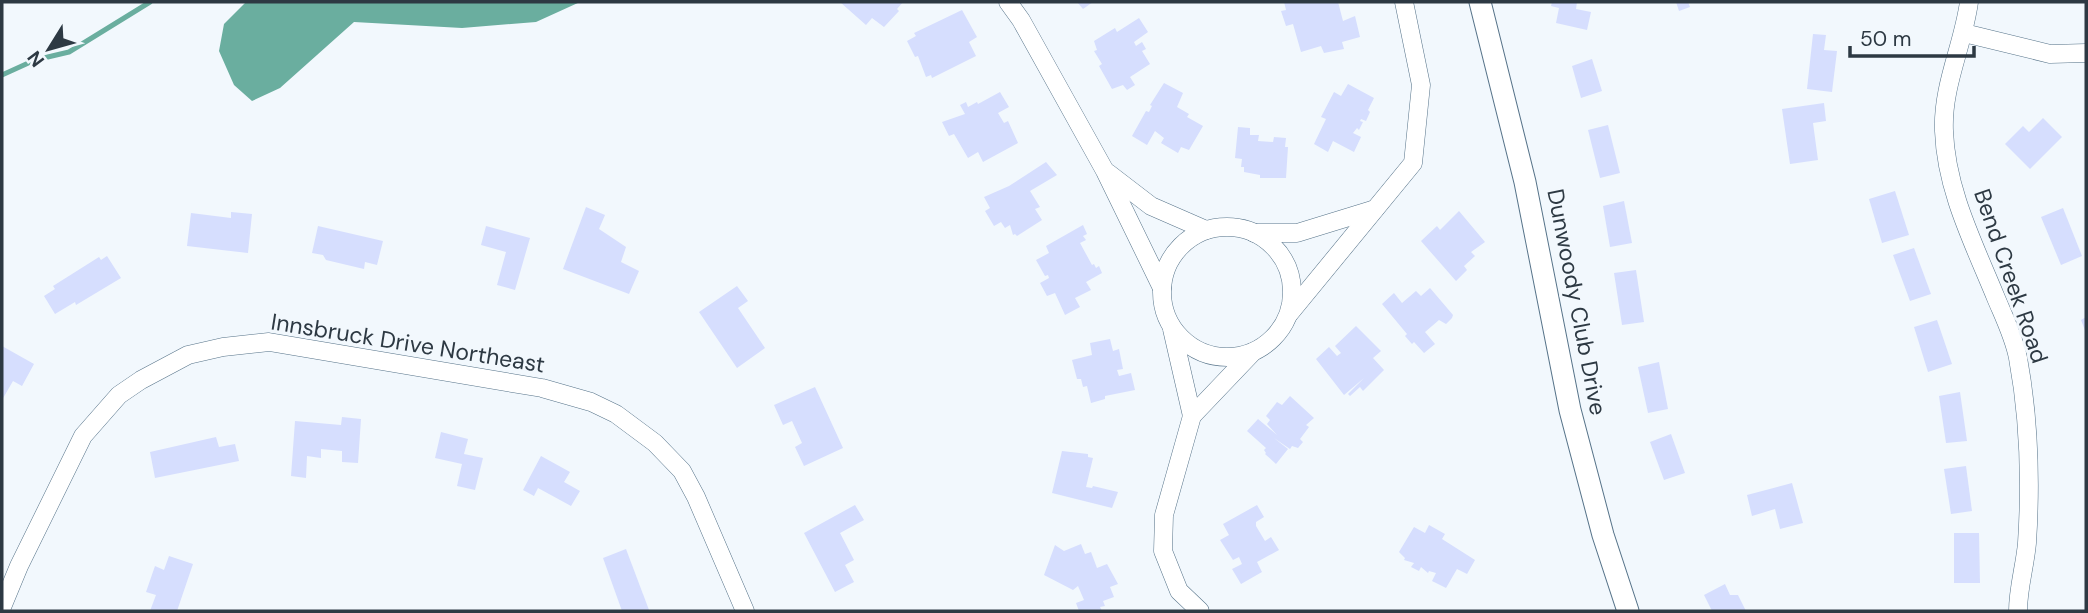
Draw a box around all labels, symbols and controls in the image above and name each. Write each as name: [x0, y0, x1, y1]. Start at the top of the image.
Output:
north arrow: [14, 14, 84, 84]
scale bar: [1850, 14, 1974, 58]
text: 50 m: [1860, 25, 1911, 53]
text: N: [22, 46, 50, 72]
street label: Bend Creek Road: [1967, 185, 2055, 367]
street label: Dunwoody Club Drive: [1540, 186, 1614, 418]
street label: Innsbruck Drive Northeast: [269, 307, 547, 379]

